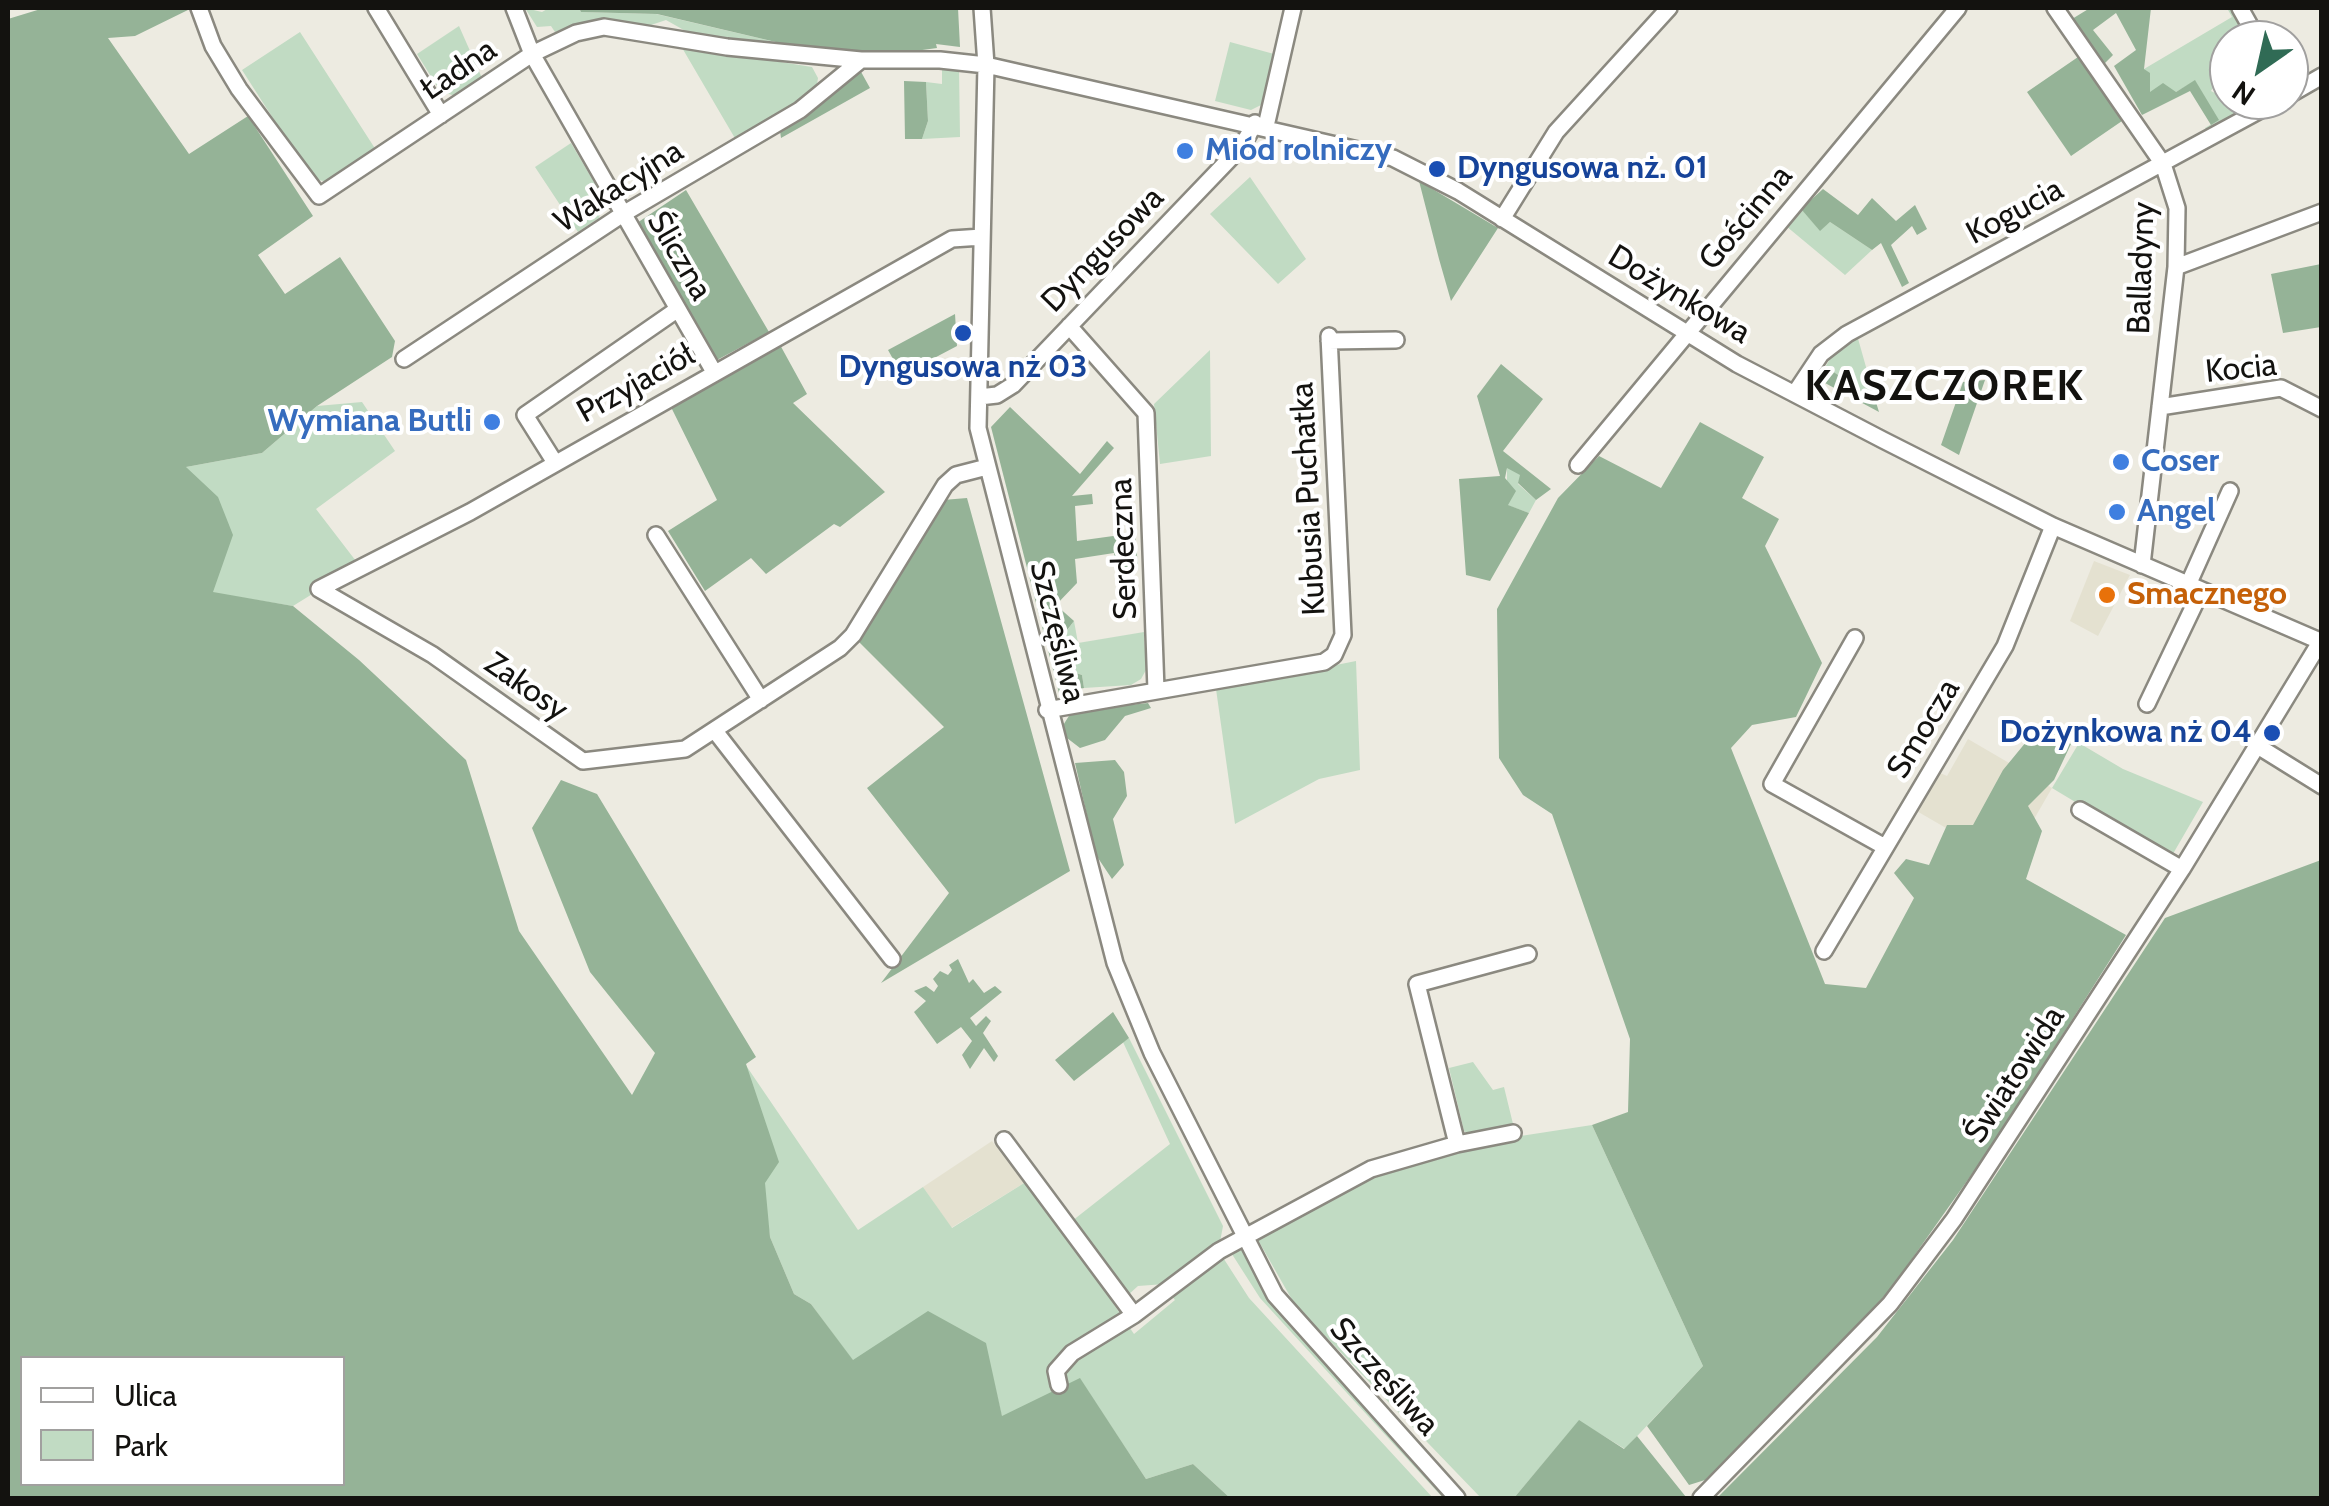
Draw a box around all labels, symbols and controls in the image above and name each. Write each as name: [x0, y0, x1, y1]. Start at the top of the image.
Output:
north arrow: [2209, 20, 2309, 120]
street label: Ładna: [414, 31, 504, 109]
text: N: [2226, 74, 2261, 113]
street label: Wakacyjna: [548, 132, 690, 242]
place label: Miód rolniczy: [1205, 132, 1392, 170]
marker: Miód rolniczy: [1174, 140, 1196, 162]
place label: Dyngusowa nż. 01: [1457, 150, 1708, 188]
marker: Dyngusowa nż. 01: [1426, 158, 1448, 180]
street label: Gościnna: [1691, 158, 1801, 278]
street label: Kogucia: [1960, 171, 2070, 253]
street label: Dyngusowa: [1034, 179, 1172, 321]
street label: Balladyny: [2121, 201, 2163, 335]
street label: Śliczna: [638, 205, 720, 307]
street label: Dożynkowa: [1601, 238, 1757, 352]
marker: Dyngusowa nż 03: [952, 322, 974, 344]
street label: Przyjaciół: [571, 336, 701, 432]
street label: Kocia: [2204, 346, 2278, 392]
place label: Dyngusowa nż 03: [838, 349, 1088, 387]
district label: KASZCZOREK: [1805, 363, 2085, 413]
street label: Kubusia Puchatka: [1284, 381, 1334, 617]
place label: Wymiana Butli: [267, 403, 472, 441]
marker: Wymiana Butli: [481, 411, 503, 433]
place label: Coser: [2141, 443, 2219, 481]
marker: Coser: [2110, 451, 2132, 473]
street label: Serdeczna: [1102, 477, 1146, 621]
place label: Angel: [2137, 493, 2215, 531]
marker: Angel: [2106, 501, 2128, 523]
street label: Szczęśliwa: [1021, 557, 1093, 707]
place label: Smacznego: [2127, 576, 2287, 614]
marker: Smacznego: [2096, 584, 2118, 606]
street label: Zakosy: [477, 645, 575, 729]
street label: Smocza: [1879, 672, 1969, 786]
place label: Dożynkowa nż 04: [1999, 714, 2252, 752]
marker: Dożynkowa nż 04: [2261, 722, 2283, 744]
street label: Światowida: [1957, 1000, 2073, 1150]
street label: Szczęśliwa: [1321, 1310, 1447, 1444]
legend: [20, 1356, 345, 1486]
text: Ulica: [114, 1377, 177, 1414]
text: Park: [114, 1427, 168, 1464]

